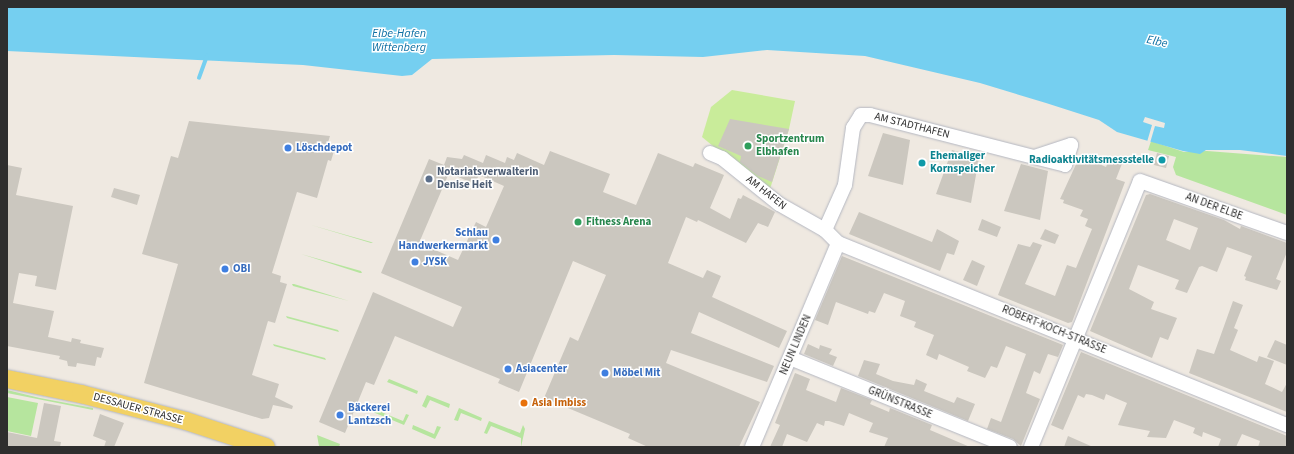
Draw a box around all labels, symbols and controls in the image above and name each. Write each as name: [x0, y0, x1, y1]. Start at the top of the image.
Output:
water label: Elbe-Hafen Wittenberg: [372, 27, 426, 55]
water label: Elbe: [1145, 33, 1169, 51]
street label: AM STADTHAFEN: [873, 110, 951, 142]
place label: Sportzentrum Elbhafen: [756, 133, 824, 159]
place label: Löschdepot: [296, 141, 352, 155]
marker: Sportzentrum Elbhafen: [743, 141, 753, 151]
marker: Löschdepot: [283, 143, 293, 153]
place label: Ehemaliger Kornspeicher: [930, 150, 995, 176]
place label: Radioaktivitätsmessstelle: [1029, 153, 1154, 167]
marker: Radioaktivitätsmessstelle: [1157, 155, 1167, 165]
marker: Ehemaliger Kornspeicher: [917, 158, 927, 168]
place label: Notariatsverwalterin Denise Heit: [437, 166, 538, 192]
street label: AM HAFEN: [743, 173, 789, 213]
marker: Notariatsverwalterin Denise Heit: [424, 174, 434, 184]
street label: AN DER ELBE: [1184, 191, 1244, 223]
place label: Fitness Arena: [586, 215, 651, 229]
marker: Fitness Arena: [573, 217, 583, 227]
place label: Schlau Handwerkermarkt: [398, 227, 488, 253]
marker: Schlau Handwerkermarkt: [491, 235, 501, 245]
place label: JYSK: [423, 255, 447, 269]
marker: JYSK: [410, 257, 420, 267]
place label: OBI: [233, 262, 250, 276]
marker: OBI: [220, 264, 230, 274]
street label: ROBERT-KOCH-STRASSE: [1000, 303, 1108, 357]
street label: NEUN LINDEN: [777, 313, 815, 377]
place label: Asiacenter: [516, 362, 567, 376]
marker: Asiacenter: [503, 364, 513, 374]
place label: Möbel Mit: [613, 366, 660, 380]
marker: Möbel Mit: [600, 368, 610, 378]
street label: GRÜNSTRASSE: [866, 384, 934, 422]
street label: DESSAUER STRASSE: [92, 391, 184, 427]
place label: Asia Imbiss: [532, 396, 586, 410]
marker: Asia Imbiss: [519, 398, 529, 408]
place label: Bäckerei Lantzsch: [348, 402, 391, 428]
marker: Bäckerei Lantzsch: [335, 410, 345, 420]

